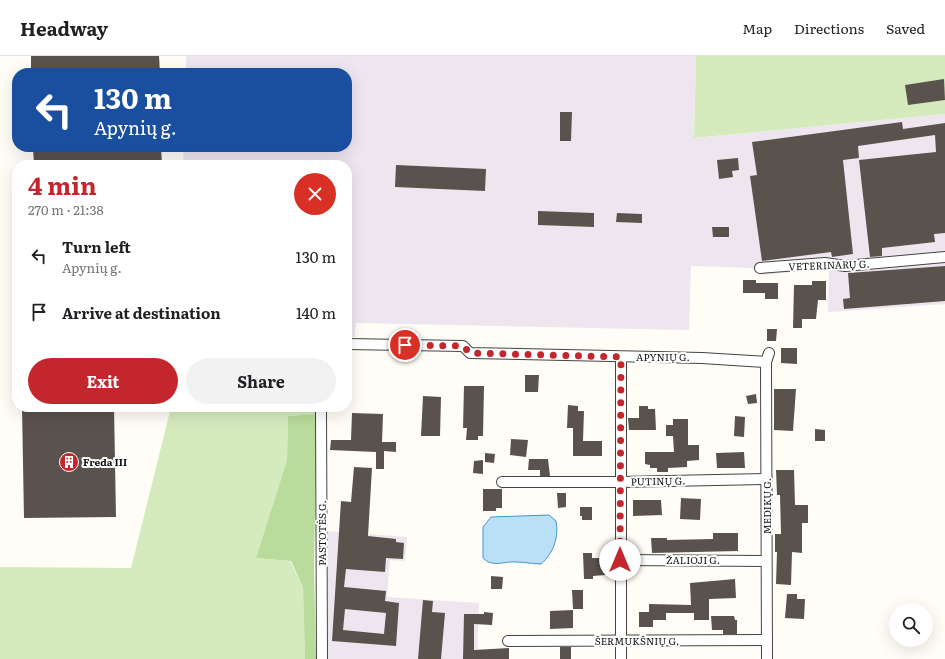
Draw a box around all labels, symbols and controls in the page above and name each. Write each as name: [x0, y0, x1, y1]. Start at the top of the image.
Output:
text: Headway: [20, 14, 108, 42]
text: Map: [742, 18, 772, 38]
text: Directions: [794, 18, 864, 38]
text: Saved: [886, 18, 925, 38]
text: 130 m: [94, 76, 172, 118]
icon: left: [28, 84, 80, 136]
text: Apynių g.: [94, 114, 177, 141]
text: 4 min: [28, 167, 97, 202]
button: close: [294, 173, 336, 215]
text: 270 m · 21:38: [28, 200, 104, 219]
text: Turn left: [62, 235, 131, 258]
icon: left: [28, 245, 50, 267]
text: 130 m: [296, 245, 336, 268]
street label: VETERINARŲ G.: [788, 256, 870, 273]
text: Apynių g.: [62, 258, 122, 277]
icon: arrive: [28, 301, 50, 323]
text: Arrive at destination: [62, 301, 221, 324]
text: 140 m: [296, 301, 336, 324]
pin: [388, 328, 422, 362]
icon: arrive: [394, 334, 416, 356]
street label: APYNIŲ G.: [636, 349, 690, 364]
button: Exit: [28, 358, 178, 404]
button: Share: [186, 358, 336, 404]
building icon: Freda III: [58, 451, 80, 473]
place label: Freda III: [83, 454, 127, 469]
street label: PUTINŲ G.: [630, 473, 686, 488]
street label: MEDIKŲ G.: [759, 478, 774, 534]
street label: PASTOTĖS G.: [314, 500, 329, 566]
position arrow: [599, 539, 641, 581]
street label: ŽALIOJI G.: [666, 552, 720, 567]
map controls: [889, 603, 933, 647]
button: search: [889, 603, 933, 647]
street label: ŠERMUKŠNIŲ G.: [595, 633, 679, 648]

